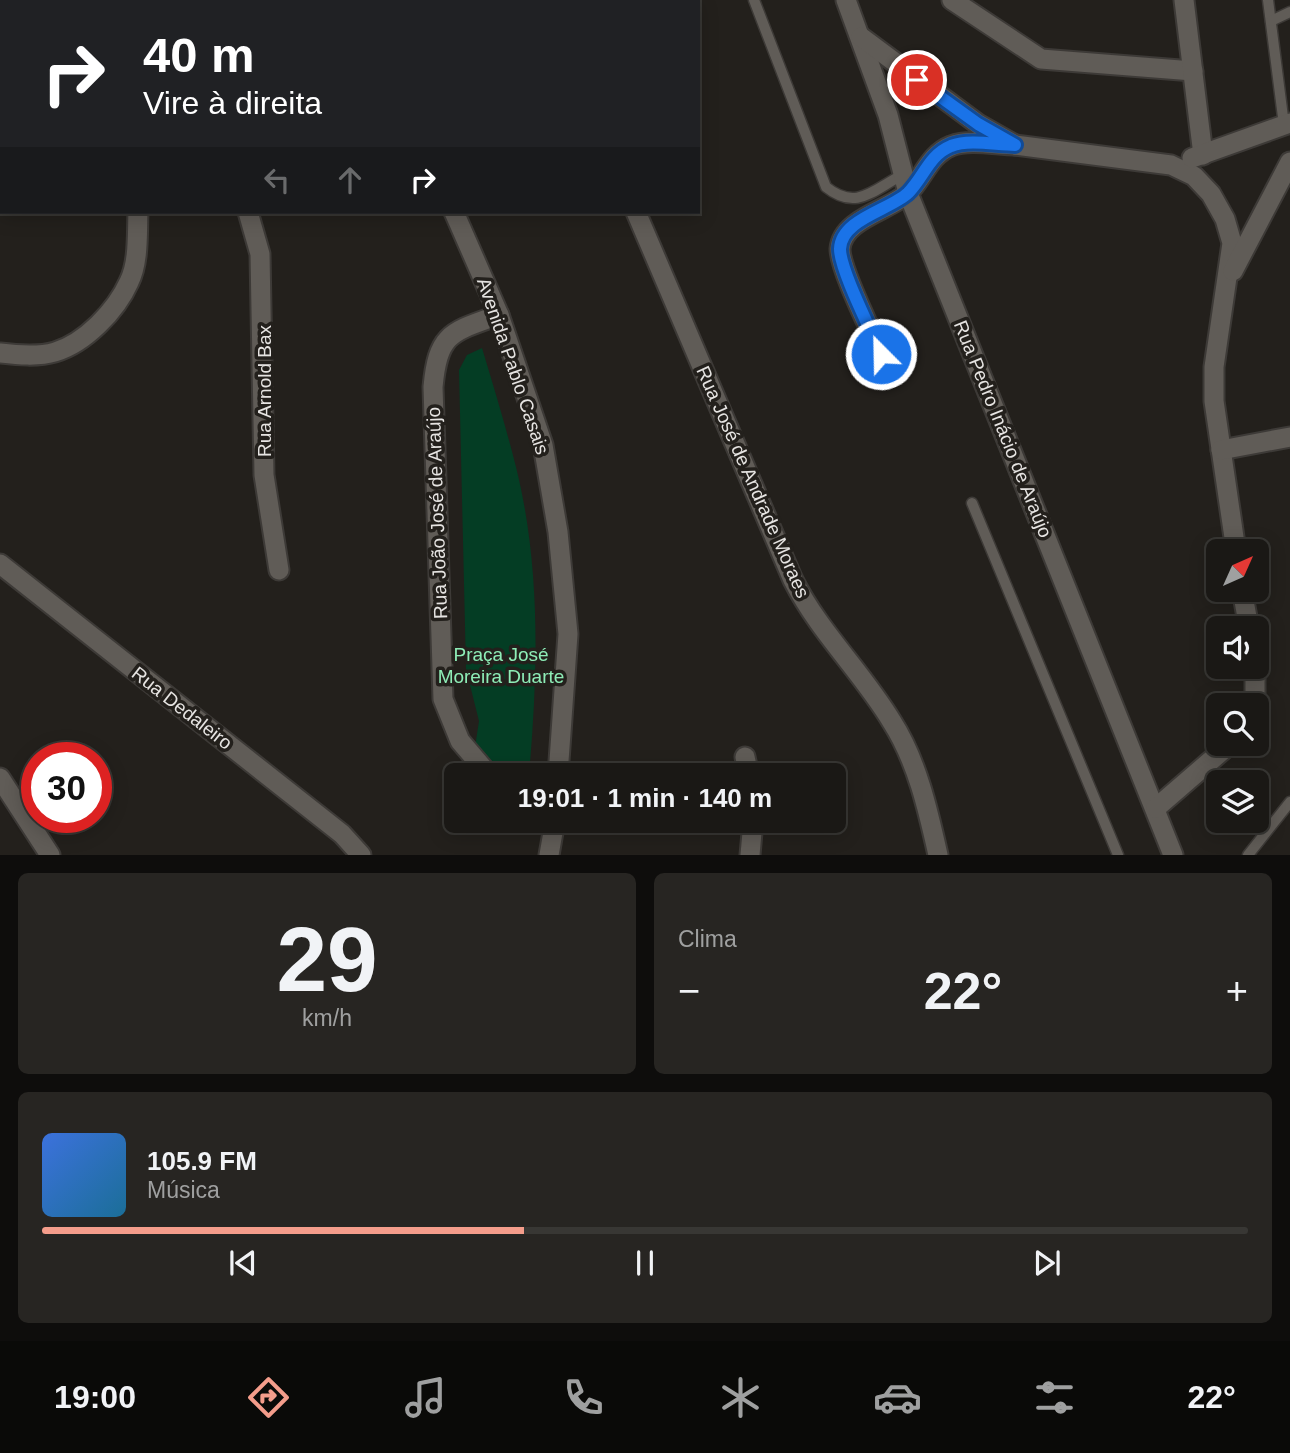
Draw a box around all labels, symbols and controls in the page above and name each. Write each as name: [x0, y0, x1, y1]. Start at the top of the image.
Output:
icon: right: [28, 28, 119, 119]
text: 40 m: [143, 28, 255, 82]
pin: [887, 50, 947, 110]
icon: arrive: [898, 61, 936, 99]
text: Vire à direita: [143, 85, 322, 121]
icon: left: [258, 161, 296, 199]
icon: ahead: [331, 161, 369, 199]
icon: right: [404, 161, 442, 199]
street label: Avenida Pablo Casais: [473, 275, 553, 457]
position arrow: [844, 317, 918, 391]
street label: Rua Pedro Inácio de Araújo: [950, 317, 1056, 541]
street label: Rua Arnold Bax: [254, 324, 275, 457]
street label: Rua José de Andrade Moraes: [692, 363, 814, 601]
street label: Rua João José de Araújo: [423, 407, 451, 619]
north arrow: [1206, 539, 1269, 602]
map controls: [1206, 539, 1269, 833]
button: sound: [1206, 616, 1269, 679]
park label: Praça José Moreira Duarte: [438, 644, 564, 687]
street label: Rua Dedaleiro: [128, 662, 236, 754]
button: search: [1206, 693, 1269, 756]
speed limit sign: 30: [21, 742, 112, 833]
button: layers: [1206, 770, 1269, 833]
text: 19:01 · 1 min · 140 m: [518, 783, 772, 813]
text: 29: [276, 909, 378, 1010]
text: Clima: [678, 926, 737, 952]
text: 22°: [924, 962, 1002, 1020]
text: −: [678, 970, 700, 1012]
text: +: [1226, 970, 1248, 1012]
text: km/h: [302, 1005, 352, 1031]
text: 105.9 FM: [147, 1146, 257, 1176]
text: Música: [147, 1177, 220, 1203]
icon: previous: [224, 1244, 262, 1282]
icon: pause: [626, 1244, 664, 1282]
icon: next: [1028, 1244, 1066, 1282]
icon: directions: [244, 1373, 293, 1422]
icon: music: [401, 1373, 450, 1422]
icon: phone: [559, 1373, 608, 1422]
icon: climate: [716, 1373, 765, 1422]
icon: car: [873, 1373, 922, 1422]
icon: filters: [1030, 1373, 1079, 1422]
text: 19:00: [54, 1379, 136, 1415]
text: 22°: [1187, 1379, 1236, 1415]

